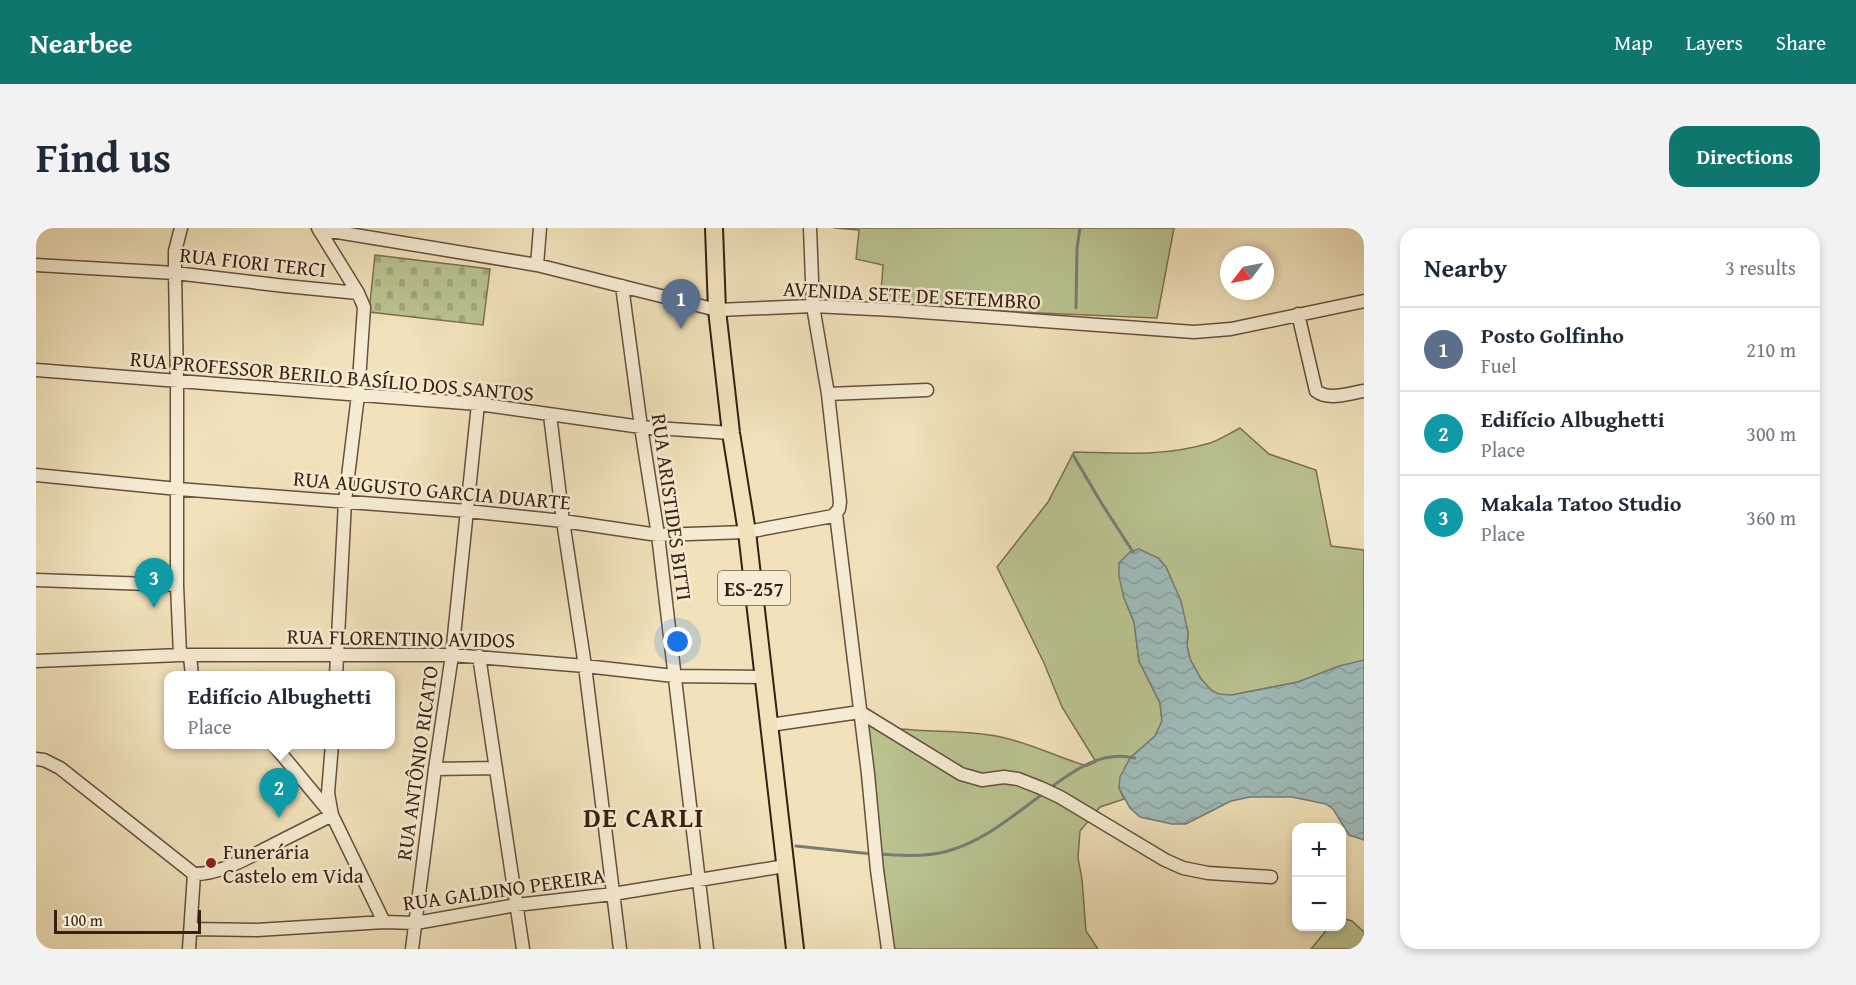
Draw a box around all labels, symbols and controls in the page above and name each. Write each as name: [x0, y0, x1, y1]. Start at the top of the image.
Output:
text: Nearbee: [30, 22, 133, 63]
text: Map: [1614, 27, 1653, 58]
text: Layers: [1686, 27, 1743, 58]
text: Share: [1776, 27, 1826, 58]
text: Find us: [36, 126, 171, 187]
button: Directions: [1669, 126, 1820, 187]
street label: RUA FIORI TERCI: [178, 239, 328, 285]
north arrow: [1220, 246, 1274, 300]
text: Nearby: [1424, 248, 1507, 287]
text: 3 results: [1725, 253, 1796, 282]
street label: AVENIDA SETE DE SETEMBRO: [782, 273, 1042, 317]
pin: 1: [662, 279, 700, 329]
text: Posto Golfinho: [1481, 319, 1624, 351]
text: 1: [1438, 335, 1449, 364]
text: 210 m: [1746, 335, 1796, 364]
street label: RUA PROFESSOR BERILO BASÍLIO DOS SANTOS: [129, 343, 535, 409]
text: Fuel: [1481, 351, 1517, 380]
text: Edifício Albughetti: [1481, 403, 1665, 435]
street label: RUA ARISTIDES BITTI: [644, 411, 700, 603]
text: 2: [1438, 419, 1449, 448]
text: 300 m: [1746, 419, 1796, 448]
text: Place: [1481, 435, 1525, 464]
street label: RUA AUGUSTO GARCIA DUARTE: [292, 462, 572, 518]
text: Makala Tatoo Studio: [1481, 487, 1682, 519]
text: 3: [1438, 503, 1449, 532]
text: 360 m: [1746, 503, 1796, 532]
text: Place: [1481, 519, 1525, 548]
pin: 3: [134, 558, 174, 608]
road number: ES-257: [718, 571, 790, 605]
street label: RUA FLORENTINO AVIDOS: [287, 621, 515, 655]
your location: [663, 627, 692, 656]
street label: RUA ANTÔNIO RICATO: [388, 664, 446, 862]
popup: [164, 671, 395, 749]
text: Edifício Albughetti: [188, 680, 371, 712]
text: Place: [188, 712, 232, 741]
pin: 2: [260, 768, 298, 818]
district label: DE CARLI: [583, 797, 705, 837]
map controls: [1292, 823, 1346, 931]
button: +: [1292, 823, 1346, 877]
place label: Funerária Castelo em Vida: [223, 836, 364, 891]
marker: Funerária Castelo em Vida: [204, 856, 218, 870]
street label: RUA GALDINO PEREIRA: [401, 859, 607, 919]
button: −: [1292, 877, 1346, 931]
scale bar: [54, 907, 201, 934]
text: 100 m: [63, 908, 103, 932]

